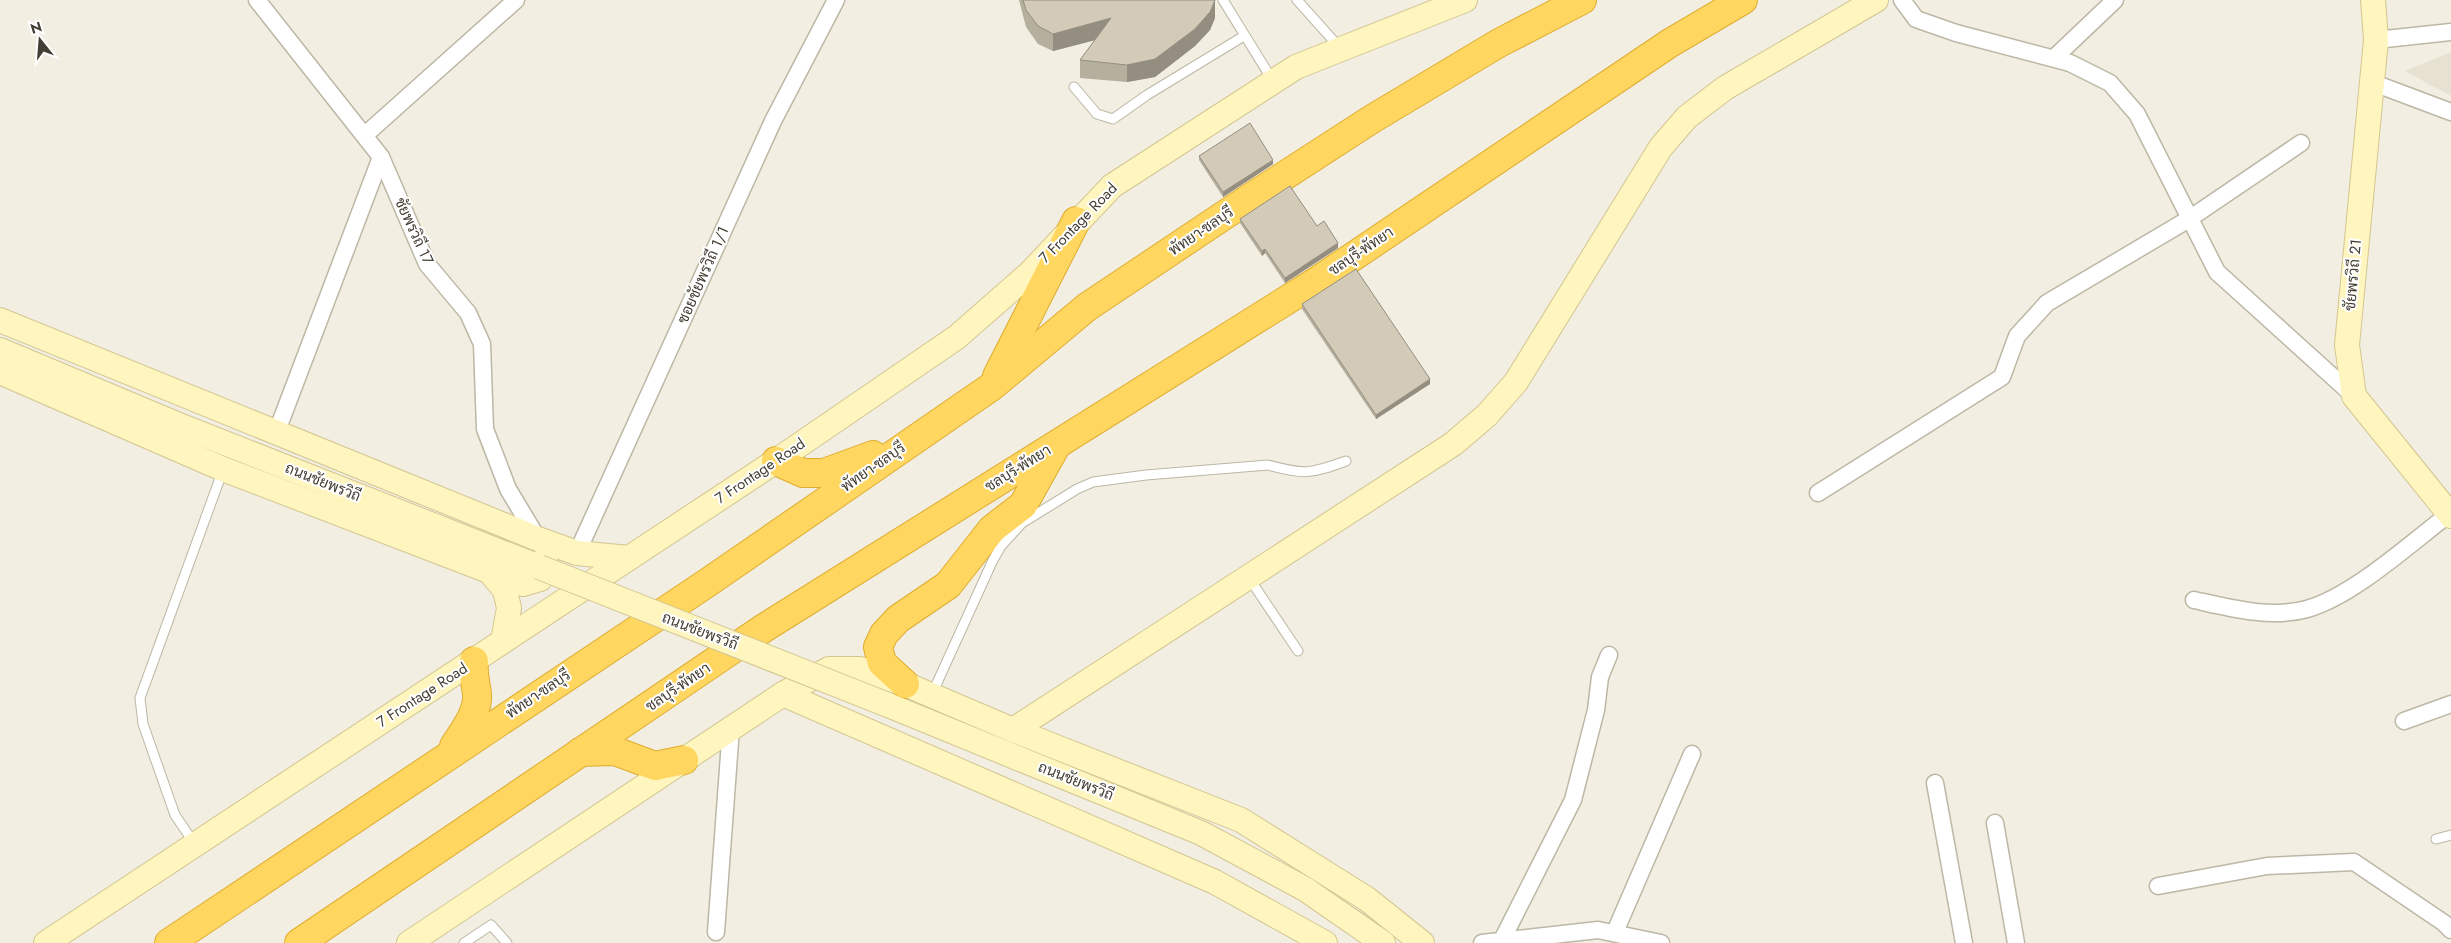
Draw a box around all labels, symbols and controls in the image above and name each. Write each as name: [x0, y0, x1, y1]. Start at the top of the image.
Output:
north arrow: [15, 15, 65, 65]
text: N: [28, 16, 44, 39]
street label: 7 Frontage Road: [1034, 178, 1122, 268]
street label: ชัยพรวิถี 17: [389, 194, 439, 268]
street label: พัทยา-ชลบุรี: [1164, 201, 1238, 261]
street label: ชลบุรี-พัทยา: [1324, 221, 1398, 281]
street label: ซอยชัยพรวิถี 1/1: [672, 223, 734, 327]
street label: ชัยพรวิถี 21: [2339, 238, 2367, 312]
street label: 7 Frontage Road: [711, 433, 809, 509]
street label: พัทยา-ชลบุรี: [836, 437, 910, 497]
street label: ชลบุรี-พัทยา: [981, 439, 1055, 497]
street label: ถนนชัยพรวิถี: [282, 457, 364, 507]
street label: ถนนชัยพรวิถี: [659, 606, 741, 656]
street label: 7 Frontage Road: [372, 657, 472, 733]
street label: ชลบุรี-พัทยา: [641, 657, 715, 717]
street label: พัทยา-ชลบุรี: [501, 664, 575, 724]
street label: ถนนชัยพรวิถี: [1035, 756, 1117, 806]

